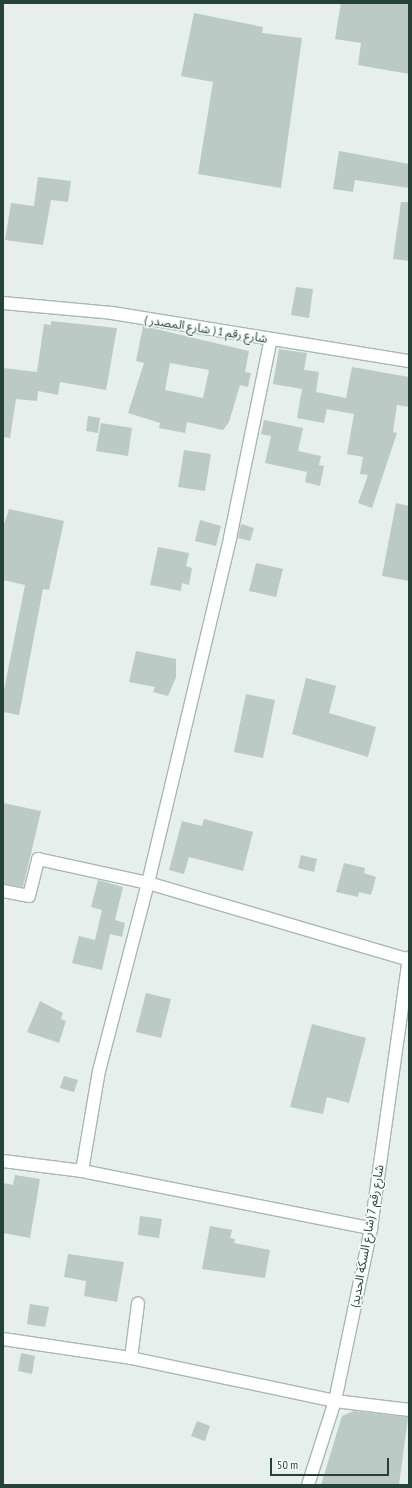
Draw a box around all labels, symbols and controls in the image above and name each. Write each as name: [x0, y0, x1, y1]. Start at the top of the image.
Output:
street label: شارع رقم 1 ( شارع المصدر ): [144, 312, 268, 346]
street label: شارع رقم 7 (شارع السكة الحديد): [347, 1163, 387, 1309]
scale bar: [272, 1450, 391, 1476]
text: 50 m: [277, 1457, 298, 1472]

